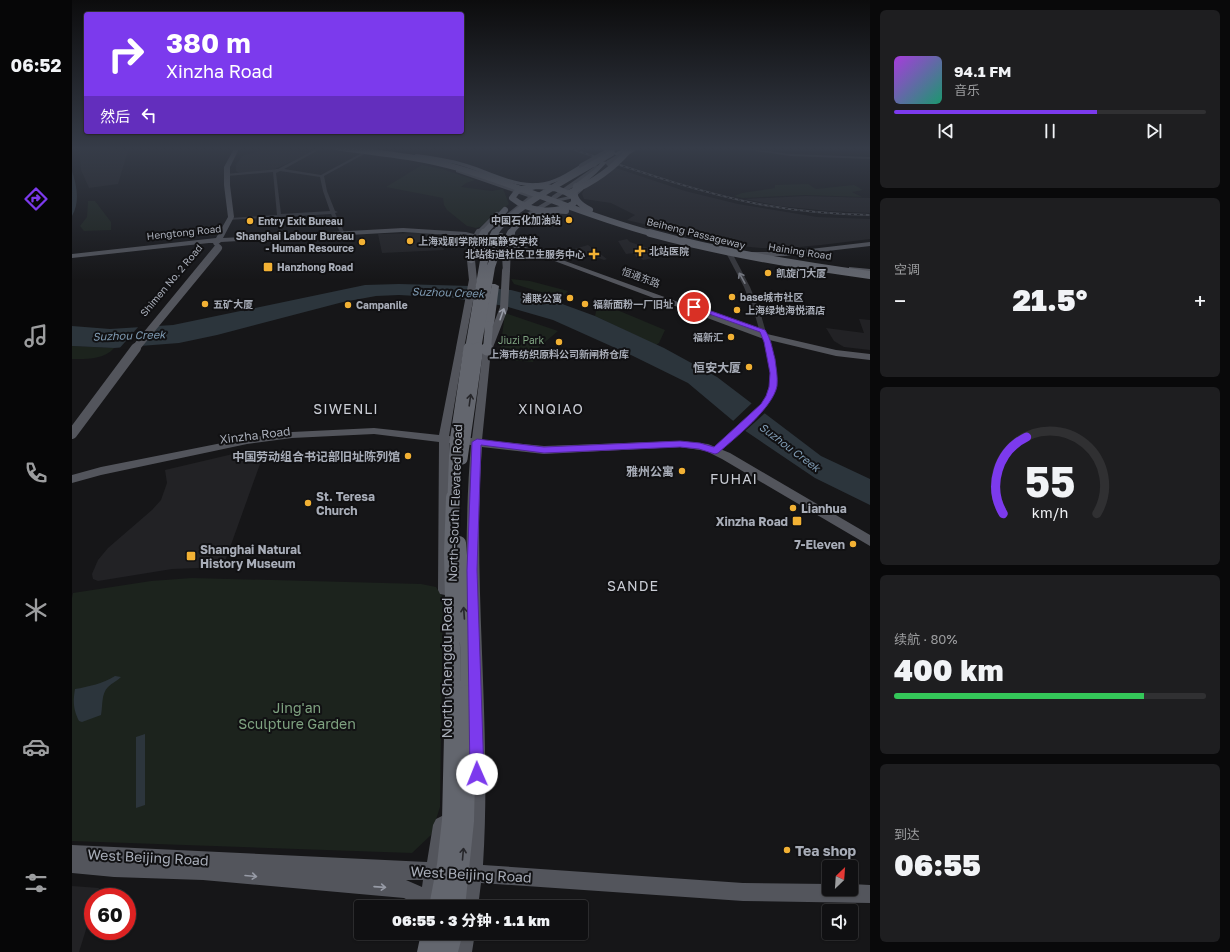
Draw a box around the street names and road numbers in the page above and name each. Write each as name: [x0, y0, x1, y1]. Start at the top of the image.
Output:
street label: Beiheng Passageway: [646, 215, 747, 251]
street label: Hengtong Road: [146, 222, 222, 242]
street label: Haining Road: [767, 240, 833, 262]
street label: Shimen No. 2 Road: [137, 242, 205, 318]
street label: 恒通东路: [620, 265, 662, 289]
street label: Xinzha Road: [219, 423, 291, 447]
street label: North-South Elevated Road: [445, 424, 465, 582]
street label: North Chengdu Road: [438, 598, 455, 738]
street label: West Beijing Road: [87, 845, 209, 869]
street label: West Beijing Road: [410, 862, 532, 886]

